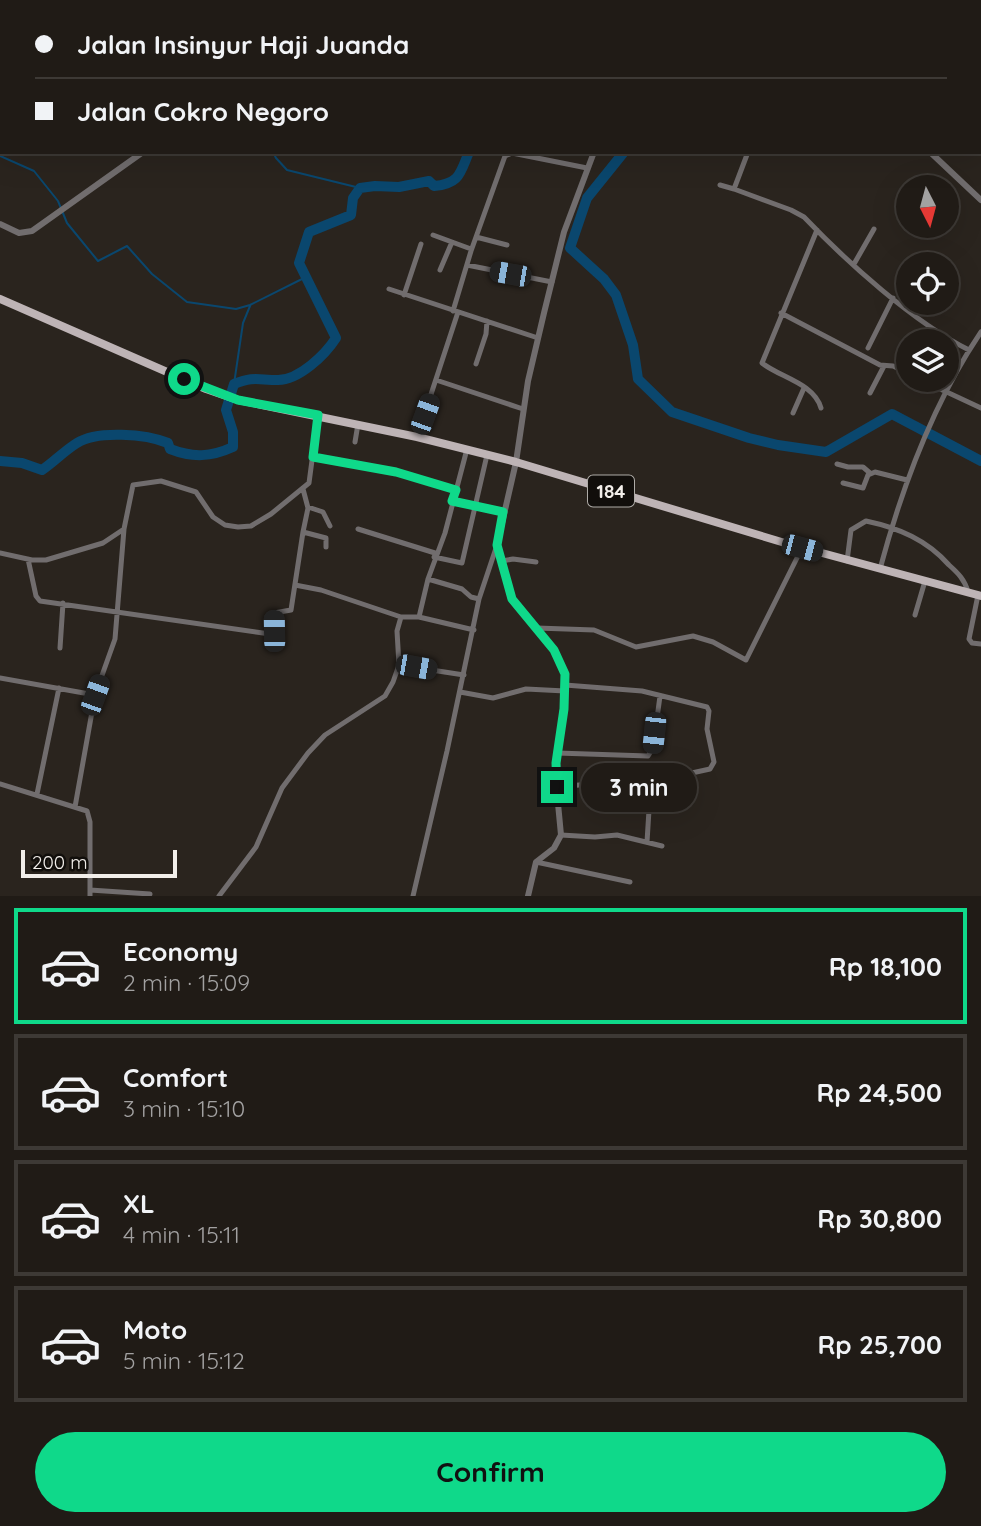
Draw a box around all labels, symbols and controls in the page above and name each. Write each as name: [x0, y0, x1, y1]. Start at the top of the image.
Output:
text: Jalan Insinyur Haji Juanda: [77, 28, 409, 61]
text: Jalan Cokro Negoro: [77, 95, 329, 128]
north arrow: [896, 175, 959, 238]
map controls: [896, 175, 959, 392]
button: locate: [896, 252, 959, 315]
car: [488, 260, 533, 288]
button: layers: [896, 329, 959, 392]
route start: [168, 363, 200, 395]
car: [408, 391, 443, 437]
road number: 184: [588, 476, 634, 506]
car: [779, 532, 826, 564]
car: [264, 610, 285, 652]
car: [394, 653, 439, 681]
car: [78, 672, 113, 718]
car: [642, 711, 667, 755]
callout: 3 min: [582, 762, 697, 812]
route end: [541, 771, 573, 803]
text: 3 min: [609, 773, 669, 802]
scale bar: [21, 847, 177, 879]
text: 200 m: [32, 850, 88, 874]
icon: car: [39, 935, 102, 998]
text: Economy: [123, 935, 238, 968]
text: Rp 18,100: [829, 950, 942, 983]
text: 2 min · 15:09: [123, 968, 250, 997]
icon: car: [39, 1061, 102, 1124]
text: Comfort: [123, 1061, 228, 1094]
text: Rp 24,500: [816, 1076, 942, 1109]
text: 3 min · 15:10: [123, 1094, 245, 1123]
icon: car: [39, 1187, 102, 1250]
text: XL: [123, 1187, 155, 1220]
text: Rp 30,800: [817, 1202, 942, 1235]
text: 4 min · 15:11: [123, 1220, 240, 1249]
icon: car: [39, 1313, 102, 1376]
text: Moto: [123, 1313, 187, 1346]
text: Rp 25,700: [817, 1328, 942, 1361]
text: 5 min · 15:12: [123, 1346, 245, 1375]
button: Confirm: [35, 1432, 946, 1512]

